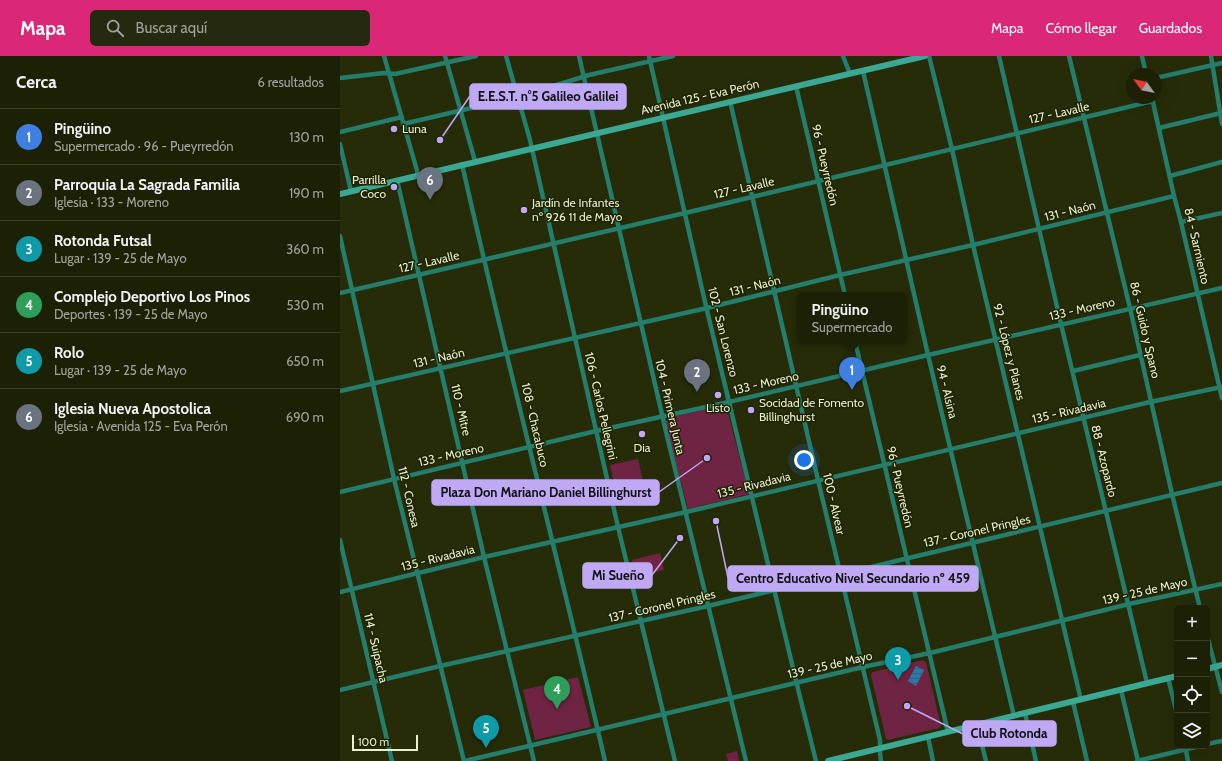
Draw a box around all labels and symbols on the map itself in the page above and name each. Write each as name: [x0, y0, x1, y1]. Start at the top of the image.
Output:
north arrow: [1126, 68, 1162, 104]
street label: Avenida 125 - Eva Perón: [639, 76, 761, 117]
callout: E.E.S.T. n°5 Galileo Galilei: [470, 84, 626, 109]
text: E.E.S.T. n°5 Galileo Galilei: [478, 88, 618, 104]
street label: 127 - Lavalle: [1027, 98, 1091, 127]
place label: Luna: [402, 121, 427, 136]
street label: 96 - Pueyrredón: [809, 123, 842, 207]
marker: Luna: [389, 124, 399, 134]
pin: 6: [417, 167, 443, 200]
place label: Parrilla Coco: [352, 172, 386, 201]
street label: 127 - Lavalle: [712, 173, 776, 202]
marker: Parrilla Coco: [389, 182, 399, 192]
place label: Jardín de Infantes nº 926 11 de Mayo: [531, 195, 623, 224]
street label: 131 - Naón: [1043, 197, 1097, 224]
marker: Jardín de Infantes nº 926 11 de Mayo: [519, 205, 529, 215]
street label: 84 - Sarmiento: [1181, 206, 1214, 286]
street label: 127 - Lavalle: [397, 247, 461, 276]
street label: 131 - Naón: [728, 272, 782, 299]
street label: 86 - Guido y Spano: [1127, 280, 1164, 380]
street label: 102 - San Lorenzo: [705, 285, 742, 379]
street label: 133 - Moreno: [1048, 294, 1116, 323]
street label: 92 - López y Planes: [990, 302, 1029, 402]
street label: 131 - Naón: [412, 344, 466, 371]
street label: 106 - Carlos Pellegrini: [582, 351, 621, 461]
pin: 1: [839, 357, 865, 390]
street label: 104 - Primera Junta: [652, 358, 689, 456]
pin: 2: [684, 359, 710, 392]
street label: 94 - Alsina: [934, 364, 961, 420]
street label: 133 - Moreno: [732, 368, 800, 397]
street label: 108 - Chacabuco: [519, 381, 553, 469]
street label: 110 - Mitre: [448, 383, 475, 437]
marker: Listo: [713, 390, 723, 400]
place label: Socidad de Fomento Billinghurst: [759, 395, 865, 424]
street label: 135 - Rivadavia: [1031, 395, 1107, 426]
place label: Listo: [706, 400, 730, 415]
marker: Socidad de Fomento Billinghurst: [746, 405, 756, 415]
street label: 88 - Azopardo: [1088, 423, 1121, 499]
marker: Dia: [637, 429, 647, 439]
street label: 133 - Moreno: [417, 440, 485, 469]
place label: Dia: [634, 440, 651, 455]
street label: 96 - Pueyrredón: [884, 445, 917, 529]
your location: [794, 450, 814, 470]
street label: 112 - Conesa: [395, 465, 424, 529]
street label: 135 - Rivadavia: [716, 468, 792, 501]
street label: 100 - Alvear: [820, 472, 849, 536]
callout: Plaza Don Mariano Daniel Billinghurst: [432, 480, 659, 505]
text: Plaza Don Mariano Daniel Billinghurst: [441, 484, 652, 500]
street label: 137 - Coronel Pringles: [922, 511, 1032, 550]
street label: 135 - Rivadavia: [400, 541, 476, 574]
callout: Mi Sueño: [583, 563, 652, 588]
callout: Centro Educativo Nivel Secundario nº 459: [728, 566, 978, 591]
text: Mi Sueño: [592, 567, 645, 583]
text: Centro Educativo Nivel Secundario nº 459: [736, 570, 970, 586]
street label: 139 - 25 de Mayo: [1101, 573, 1189, 608]
street label: 137 - Coronel Pringles: [607, 586, 717, 625]
street label: 114 - Suipacha: [361, 612, 392, 684]
street label: 139 - 25 de Mayo: [786, 647, 874, 682]
pin: 3: [885, 647, 911, 680]
pin: 4: [544, 676, 570, 709]
pin: 5: [473, 715, 499, 748]
callout: Club Rotonda: [963, 721, 1056, 746]
text: Club Rotonda: [971, 725, 1048, 741]
scale bar: [352, 733, 418, 752]

